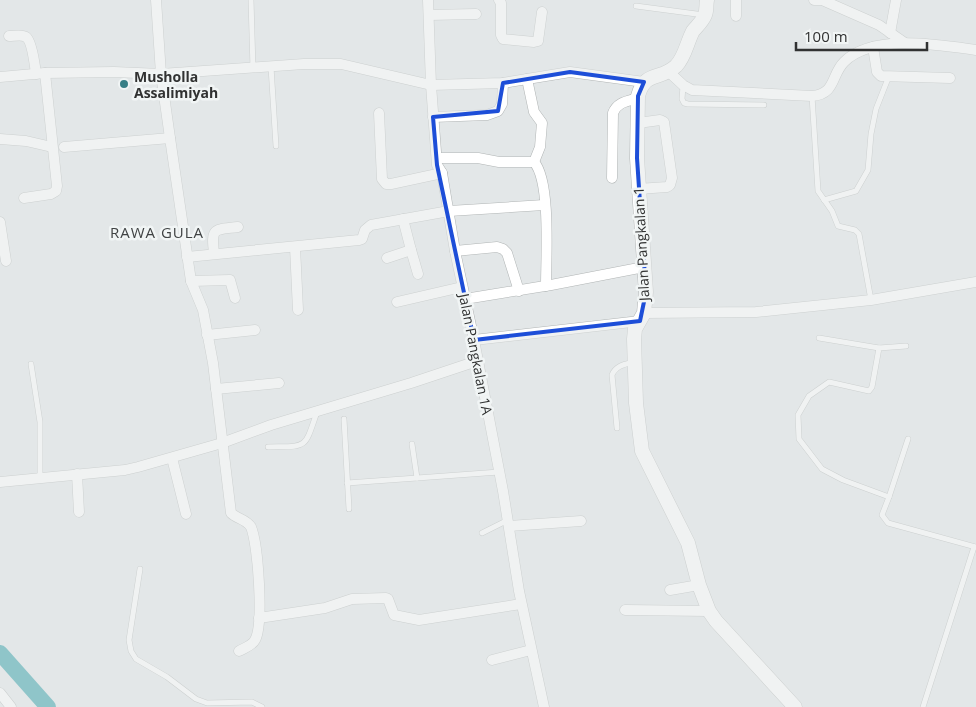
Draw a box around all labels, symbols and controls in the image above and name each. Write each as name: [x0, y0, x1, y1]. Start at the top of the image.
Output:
scale bar: [796, 20, 927, 52]
text: 100 m: [804, 26, 848, 46]
place label: Musholla Assalimiyah: [134, 67, 218, 102]
marker: Musholla Assalimiyah: [118, 78, 130, 90]
street label: Jalan Pangkalan 1: [629, 187, 654, 303]
district label: RAWA GULA: [110, 222, 204, 242]
street label: Jalan Pangkalan 1A: [455, 290, 497, 416]

